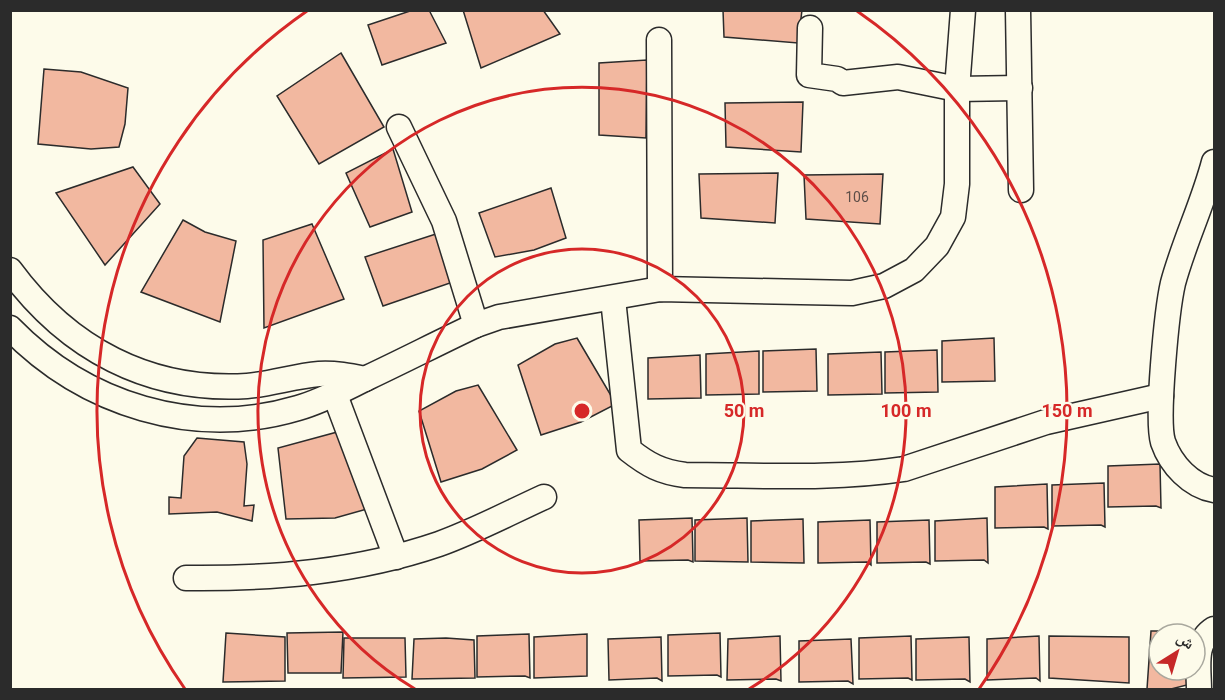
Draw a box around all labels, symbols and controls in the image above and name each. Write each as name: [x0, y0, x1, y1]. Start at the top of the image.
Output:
house number: 106: [845, 189, 869, 205]
text: 50 m: [724, 400, 764, 421]
text: 100 m: [880, 400, 932, 421]
text: 150 m: [1041, 400, 1093, 421]
centre of rings: [572, 401, 592, 421]
north arrow: [1147, 622, 1207, 682]
text: ش: [1173, 628, 1198, 653]

